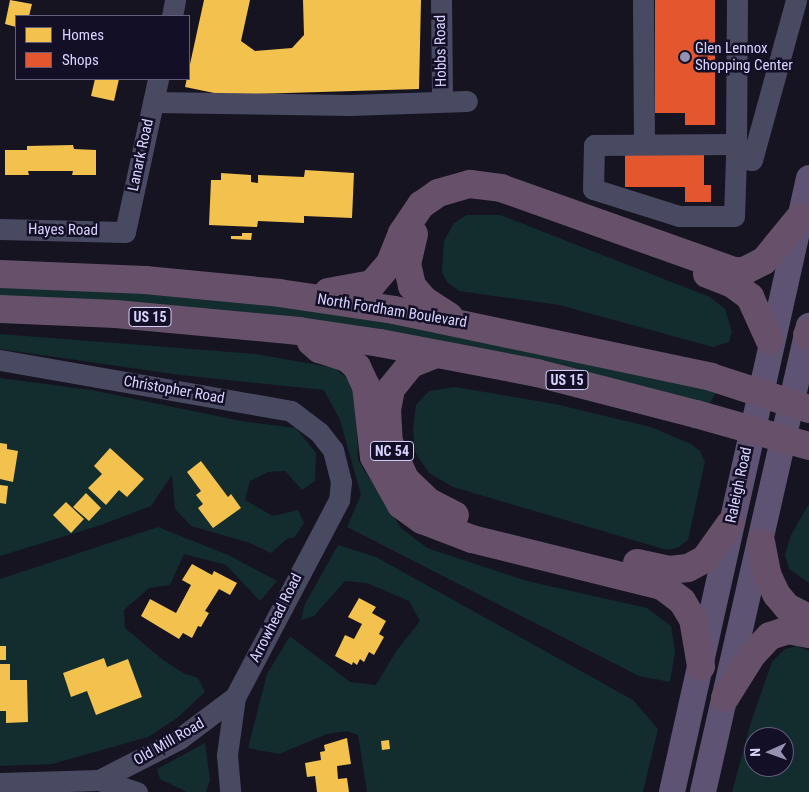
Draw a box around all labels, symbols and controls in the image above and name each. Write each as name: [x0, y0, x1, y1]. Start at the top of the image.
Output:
legend: [15, 15, 190, 80]
street label: Hobbs Road: [431, 15, 451, 87]
text: Homes: [62, 26, 104, 44]
place label: Glen Lennox Shopping Center: [695, 39, 793, 74]
text: Shops: [62, 51, 99, 69]
marker: Glen Lennox Shopping Center: [679, 51, 691, 63]
street label: Lanark Road: [125, 117, 157, 193]
street label: Hayes Road: [28, 220, 98, 240]
street label: North Fordham Boulevard: [316, 290, 468, 332]
road number: US 15: [128, 306, 172, 328]
road number: US 15: [544, 368, 590, 392]
street label: Christopher Road: [122, 372, 226, 408]
road number: NC 54: [370, 440, 414, 462]
street label: Raleigh Road: [722, 445, 756, 525]
street label: Arrowhead Road: [246, 571, 306, 665]
street label: Old Mill Road: [130, 715, 208, 769]
north arrow: [744, 727, 794, 777]
text: N: [747, 748, 763, 757]

